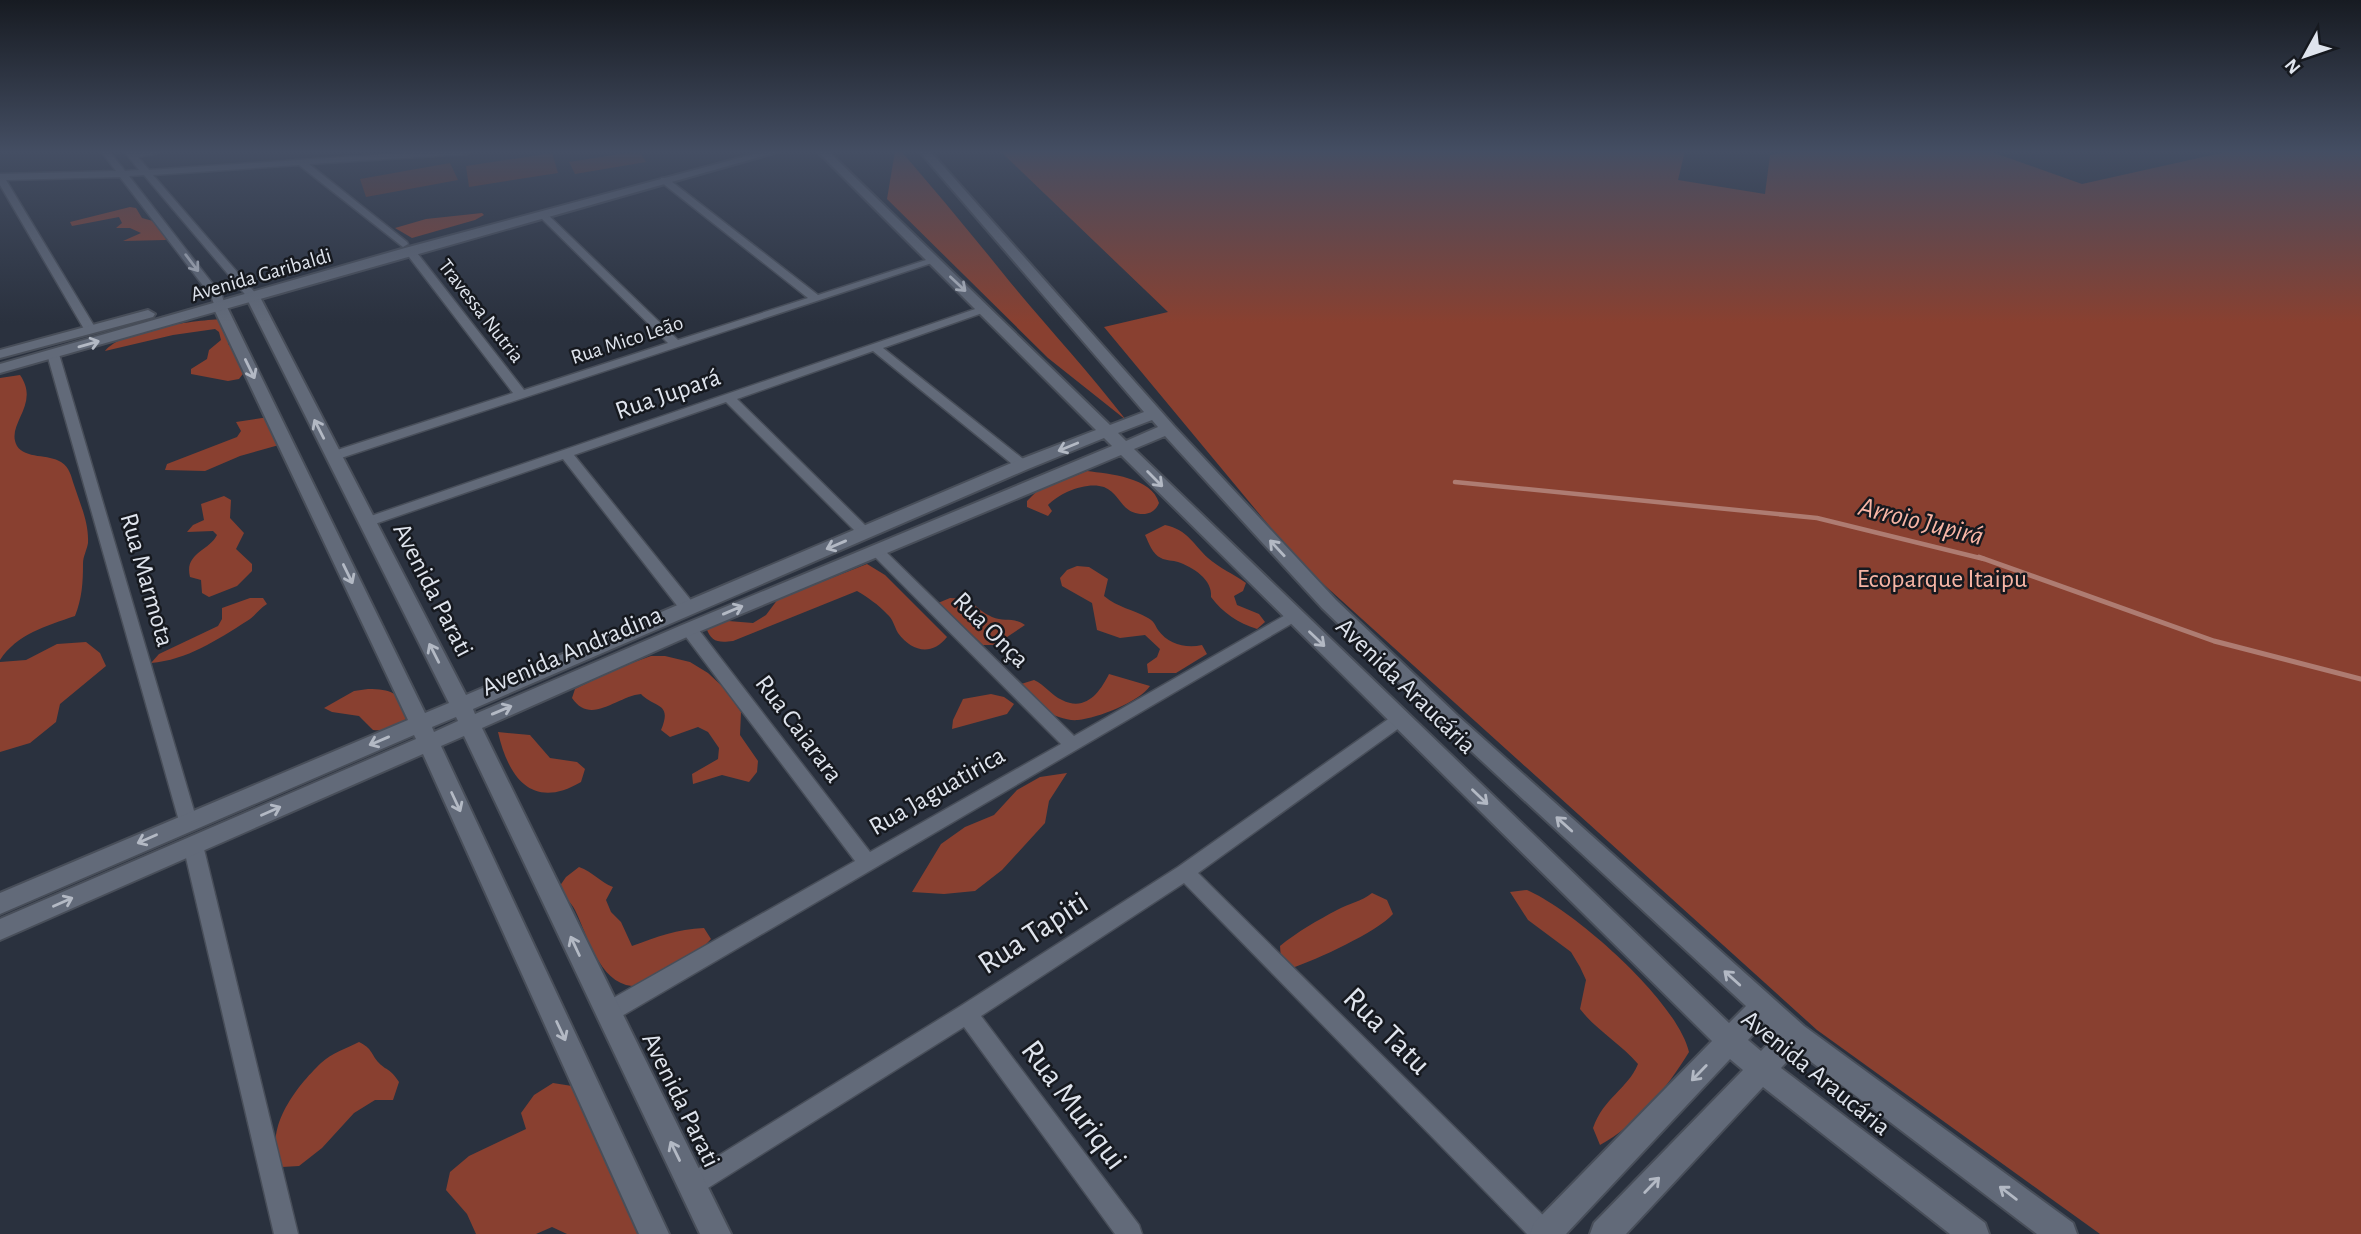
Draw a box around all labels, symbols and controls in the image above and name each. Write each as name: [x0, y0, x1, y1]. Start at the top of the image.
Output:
north arrow: [2270, 21, 2340, 91]
text: N: [2282, 55, 2305, 77]
street label: Avenida Garibaldi: [188, 245, 334, 305]
one-way arrow: [184, 253, 199, 272]
street label: Travessa Nutria: [434, 255, 528, 367]
one-way arrow: [949, 276, 966, 293]
street label: Rua Mico Leão: [568, 312, 686, 368]
one-way arrow: [77, 337, 100, 350]
one-way arrow: [244, 358, 257, 379]
street label: Rua Jupará: [612, 364, 724, 424]
one-way arrow: [312, 419, 326, 440]
one-way arrow: [1058, 442, 1080, 455]
one-way arrow: [1147, 470, 1164, 487]
water label: Arroio Jupirá: [1855, 493, 1986, 551]
street label: Rua Marmota: [116, 510, 178, 650]
street label: Avenida Parati: [388, 519, 478, 661]
one-way arrow: [826, 539, 848, 552]
one-way arrow: [1269, 539, 1285, 557]
one-way arrow: [342, 563, 356, 584]
park label: Ecoparque Itaipu: [1857, 566, 2027, 592]
street label: Rua Onça: [948, 587, 1034, 673]
street label: Avenida Andradina: [478, 601, 666, 701]
one-way arrow: [722, 603, 743, 616]
street label: Avenida Araucária: [1331, 613, 1481, 759]
one-way arrow: [1308, 630, 1325, 647]
one-way arrow: [427, 643, 440, 664]
street label: Rua Caiarara: [750, 670, 848, 788]
one-way arrow: [491, 703, 512, 716]
one-way arrow: [369, 735, 391, 748]
street label: Rua Jaguatirica: [865, 742, 1009, 840]
one-way arrow: [1471, 788, 1488, 805]
one-way arrow: [450, 791, 463, 812]
one-way arrow: [260, 804, 281, 817]
one-way arrow: [1556, 816, 1573, 833]
one-way arrow: [137, 833, 159, 846]
street label: Rua Tapiti: [972, 886, 1094, 980]
one-way arrow: [51, 895, 73, 908]
one-way arrow: [568, 936, 581, 958]
one-way arrow: [1723, 970, 1741, 986]
street label: Rua Tatu: [1337, 981, 1437, 1081]
street label: Avenida Araucária: [1737, 1005, 1895, 1141]
one-way arrow: [555, 1020, 568, 1041]
street label: Avenida Parati: [637, 1029, 725, 1171]
street label: Rua Muriqui: [1015, 1034, 1133, 1176]
one-way arrow: [1690, 1064, 1707, 1081]
one-way arrow: [667, 1141, 681, 1162]
one-way arrow: [1644, 1177, 1661, 1194]
one-way arrow: [1999, 1186, 2018, 1200]

